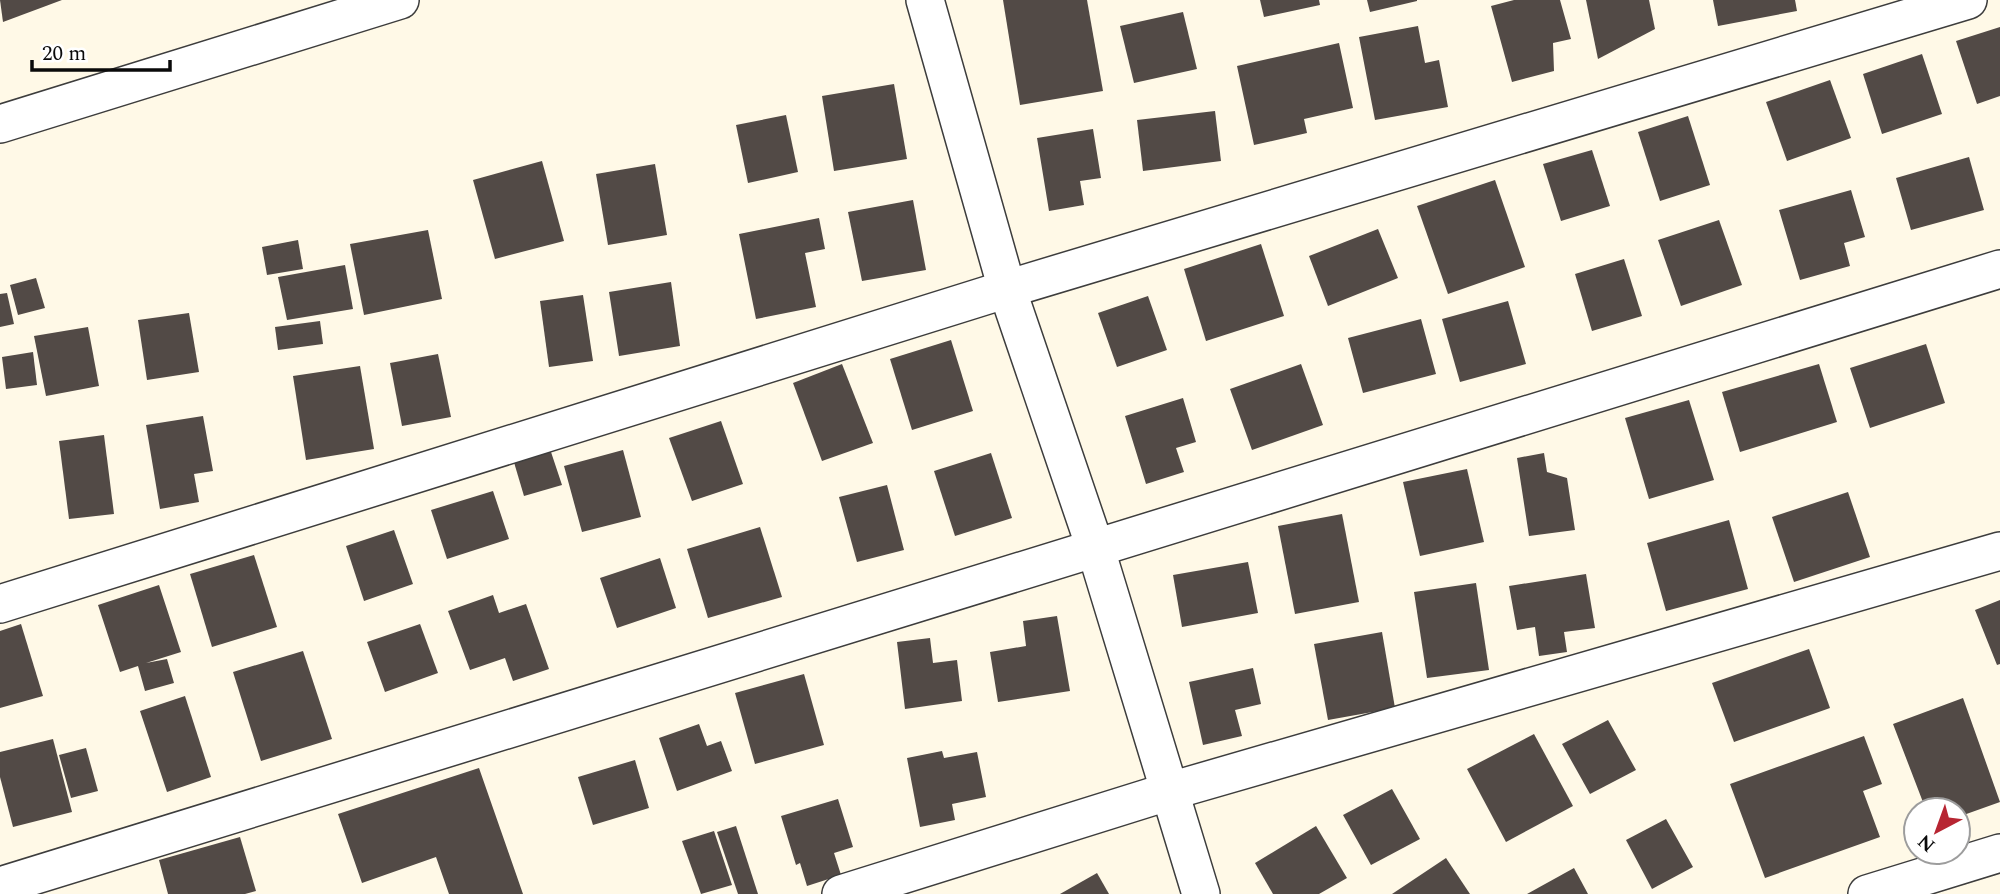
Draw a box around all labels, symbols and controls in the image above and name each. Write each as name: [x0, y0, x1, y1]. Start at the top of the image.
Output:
scale bar: [32, 28, 170, 72]
text: 20 m: [42, 38, 86, 70]
north arrow: [1902, 796, 1972, 866]
text: N: [1911, 827, 1942, 859]

